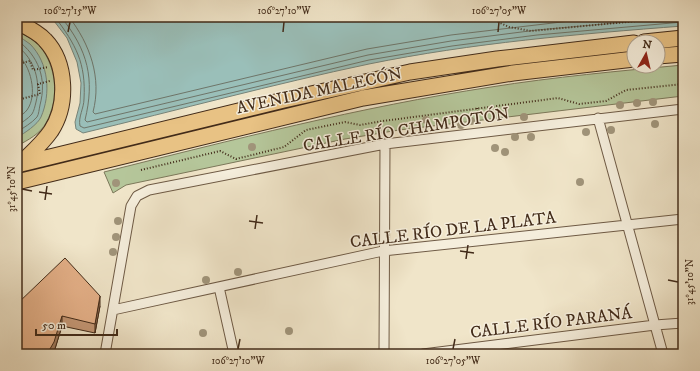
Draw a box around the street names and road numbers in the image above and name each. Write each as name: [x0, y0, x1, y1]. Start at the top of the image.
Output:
street label: AVENIDA MALECÓN: [234, 62, 404, 119]
street label: CALLE RÍO CHAMPOTÓN: [301, 102, 511, 157]
street label: CALLE RÍO DE LA PLATA: [349, 205, 558, 254]
street label: CALLE RÍO PARANÁ: [469, 301, 633, 344]

